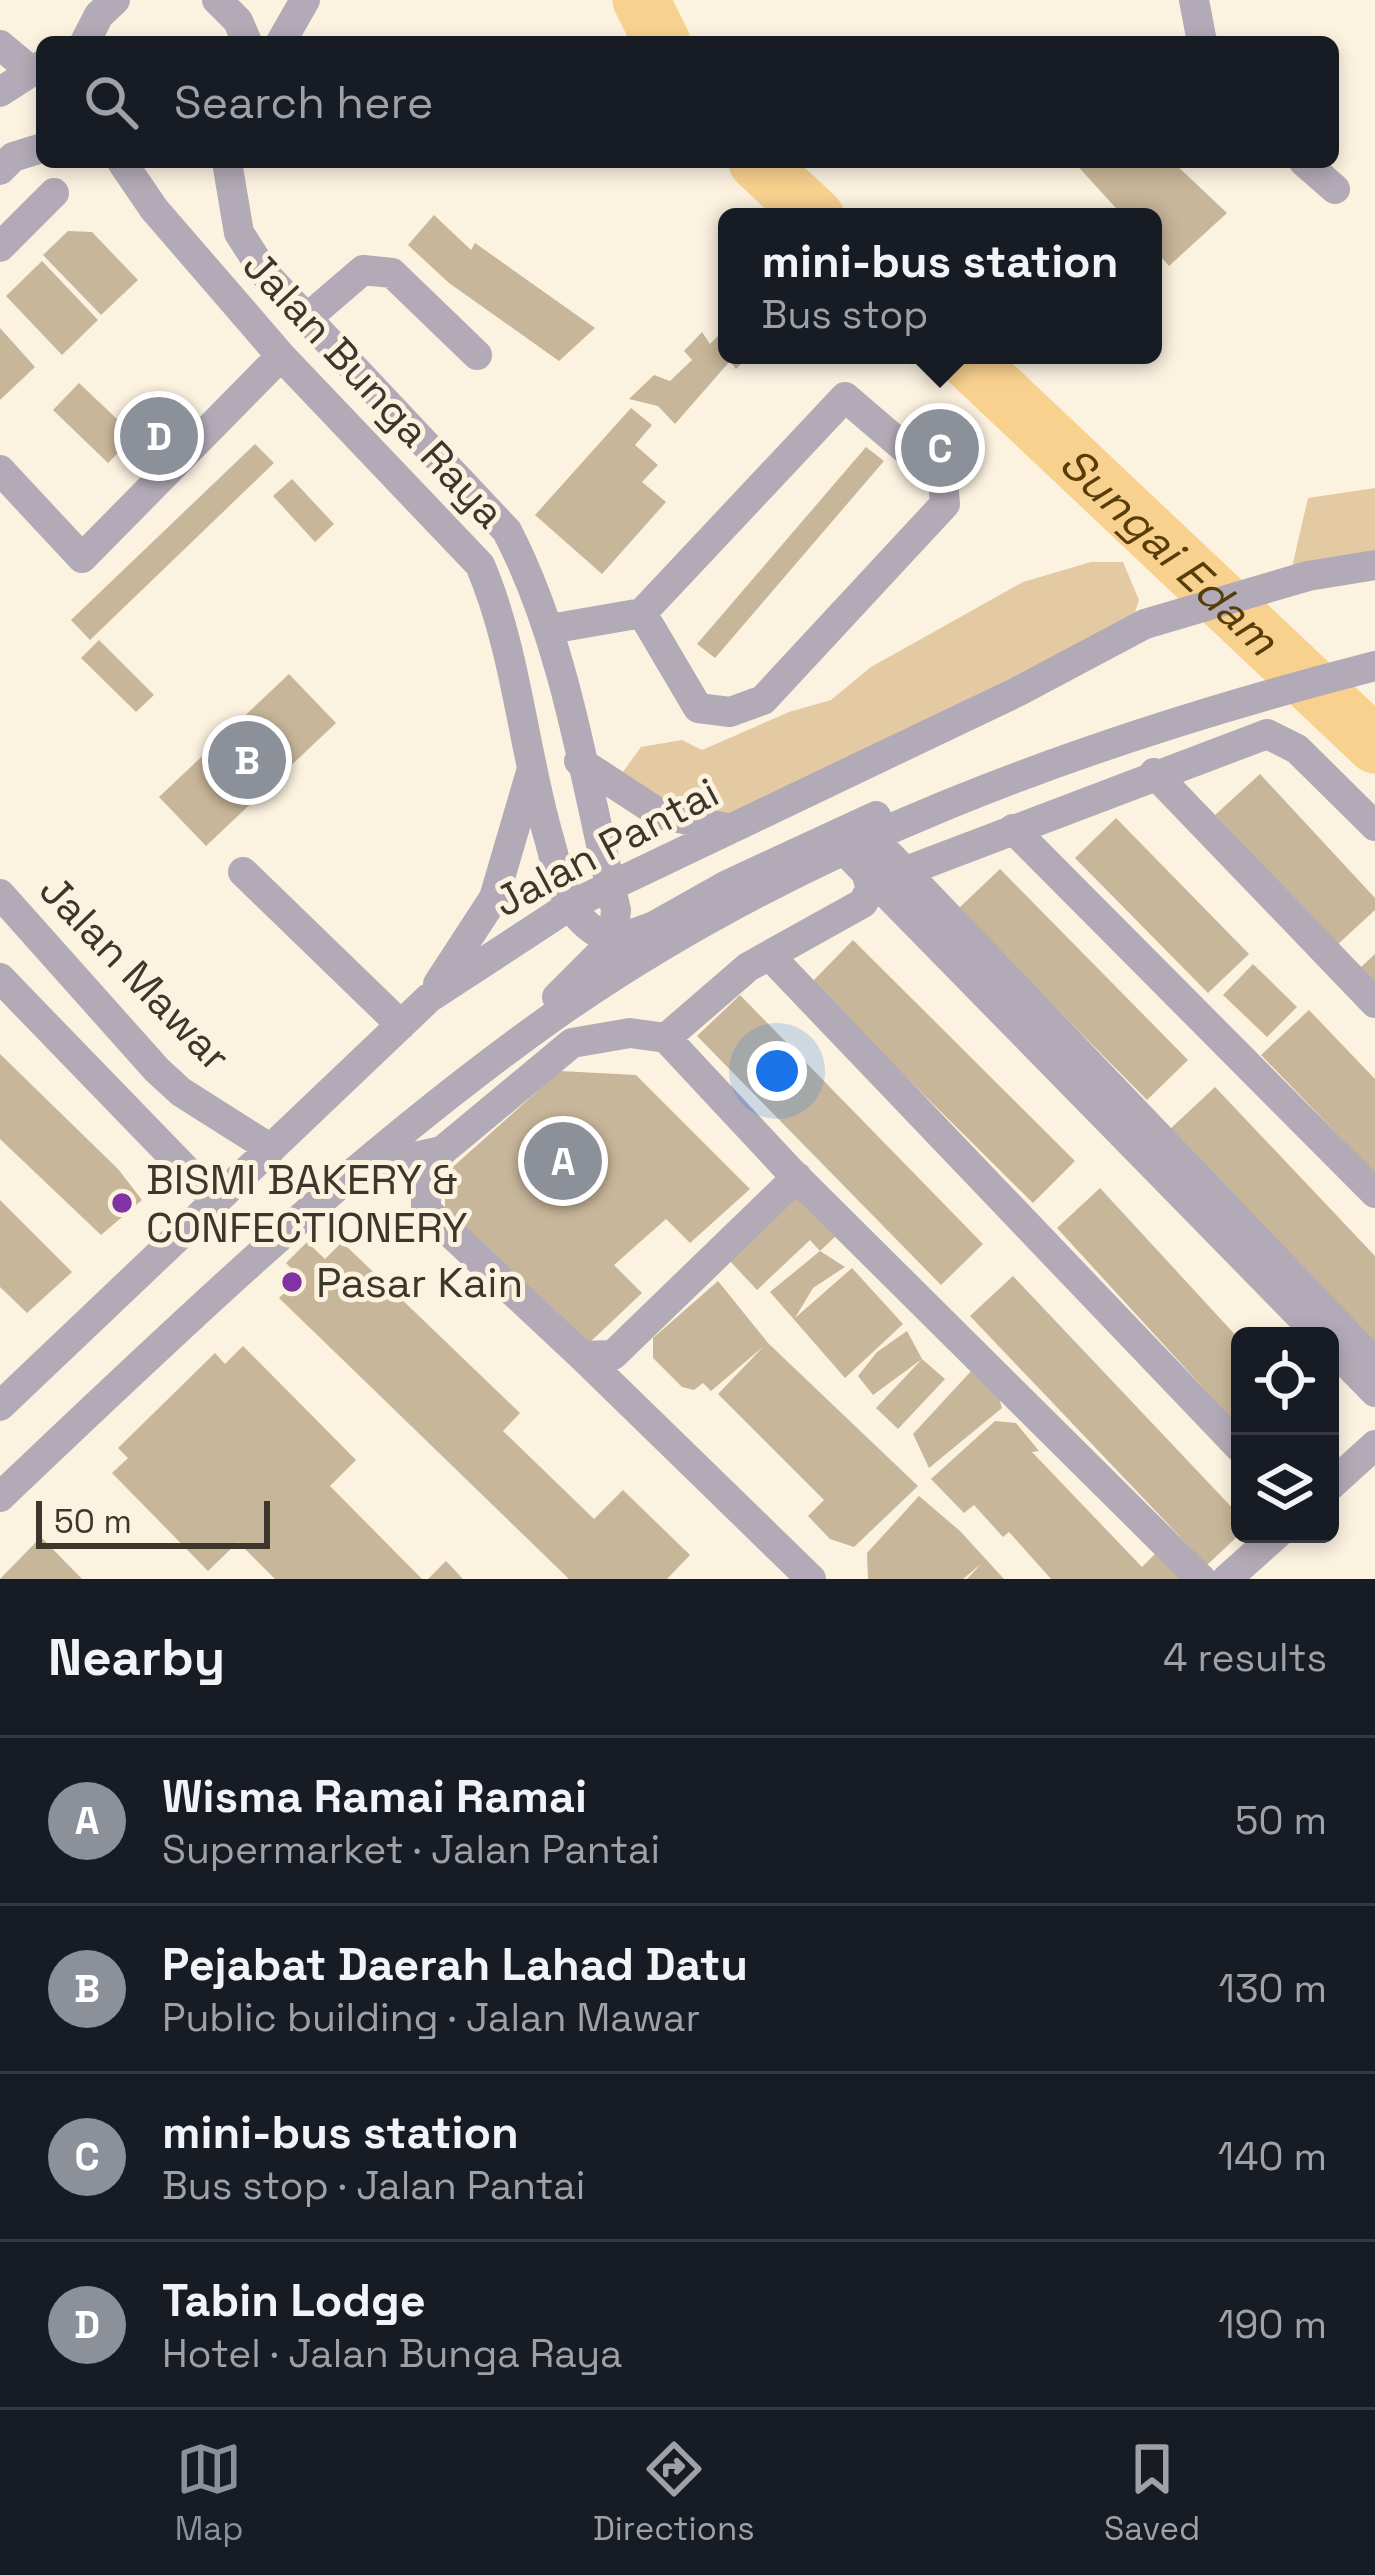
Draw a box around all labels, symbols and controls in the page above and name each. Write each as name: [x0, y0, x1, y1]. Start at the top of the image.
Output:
search box: [36, 36, 1339, 168]
icon: search: [78, 69, 144, 135]
text: Search here: [174, 74, 433, 131]
popup: [718, 208, 1162, 364]
text: mini-bus station: [762, 233, 1118, 290]
street label: Jalan Bunga Raya: [232, 239, 516, 539]
text: Bus stop: [762, 290, 928, 339]
pin: D: [120, 391, 198, 481]
pin: C: [901, 403, 979, 493]
water label: Sungai Edam: [1048, 434, 1291, 668]
pin: B: [208, 715, 286, 805]
street label: Jalan Pantai: [485, 766, 727, 928]
street label: Jalan Mawar: [28, 864, 242, 1082]
your location: [747, 1041, 807, 1101]
pin: A: [524, 1116, 602, 1206]
place label: BISMI BAKERY & CONFECTIONERY: [146, 1153, 468, 1254]
marker: BISMI BAKERY & CONFECTIONERY: [109, 1190, 135, 1216]
place label: Pasar Kain: [316, 1256, 523, 1309]
marker: Pasar Kain: [279, 1269, 305, 1295]
map controls: [1231, 1327, 1339, 1543]
button: locate: [1231, 1327, 1339, 1435]
button: layers: [1231, 1435, 1339, 1543]
scale bar: [36, 1495, 270, 1548]
text: 50 m: [54, 1501, 132, 1543]
text: Nearby: [48, 1625, 225, 1690]
text: 4 results: [1163, 1633, 1327, 1682]
text: Wisma Ramai Ramai: [162, 1768, 587, 1825]
text: A: [75, 1796, 99, 1845]
text: 50 m: [1235, 1796, 1327, 1845]
text: Supermarket · Jalan Pantai: [162, 1825, 660, 1874]
text: Pejabat Daerah Lahad Datu: [162, 1936, 748, 1993]
text: B: [74, 1964, 100, 2013]
text: 130 m: [1219, 1964, 1327, 2013]
text: Public building · Jalan Mawar: [162, 1993, 700, 2042]
text: mini-bus station: [162, 2104, 519, 2161]
text: C: [74, 2132, 100, 2181]
text: 140 m: [1218, 2132, 1327, 2181]
text: Bus stop · Jalan Pantai: [162, 2161, 585, 2210]
text: Tabin Lodge: [162, 2272, 426, 2329]
text: D: [74, 2300, 100, 2349]
text: 190 m: [1218, 2300, 1327, 2349]
text: Hotel · Jalan Bunga Raya: [162, 2329, 623, 2378]
tab: Map: [175, 2436, 243, 2550]
tab: Directions: [593, 2436, 755, 2550]
tab: Saved: [1104, 2436, 1200, 2550]

